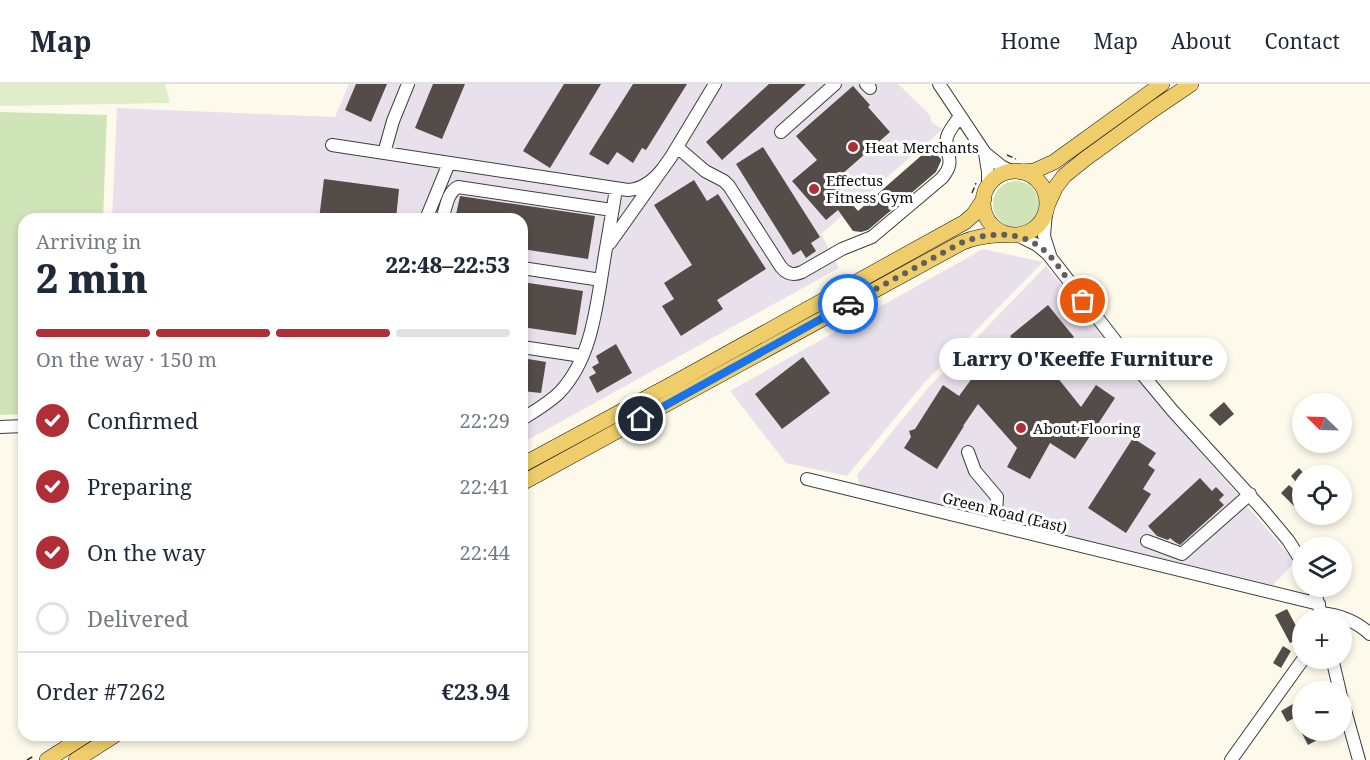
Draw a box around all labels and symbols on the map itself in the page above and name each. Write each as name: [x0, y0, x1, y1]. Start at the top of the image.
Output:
place label: Heat Merchants: [865, 137, 979, 157]
marker: Heat Merchants: [846, 140, 860, 154]
place label: Effectus Fitness Gym: [826, 170, 913, 207]
marker: Effectus Fitness Gym: [807, 182, 821, 196]
courier: [818, 274, 878, 334]
pin: [1057, 275, 1108, 326]
callout: Larry O'Keeffe Furniture: [939, 337, 1227, 379]
pin: [615, 393, 666, 444]
north arrow: [1292, 393, 1352, 453]
place label: About Flooring: [1033, 418, 1141, 438]
marker: About Flooring: [1014, 421, 1028, 435]
street label: Green Road (East): [941, 487, 1069, 537]

